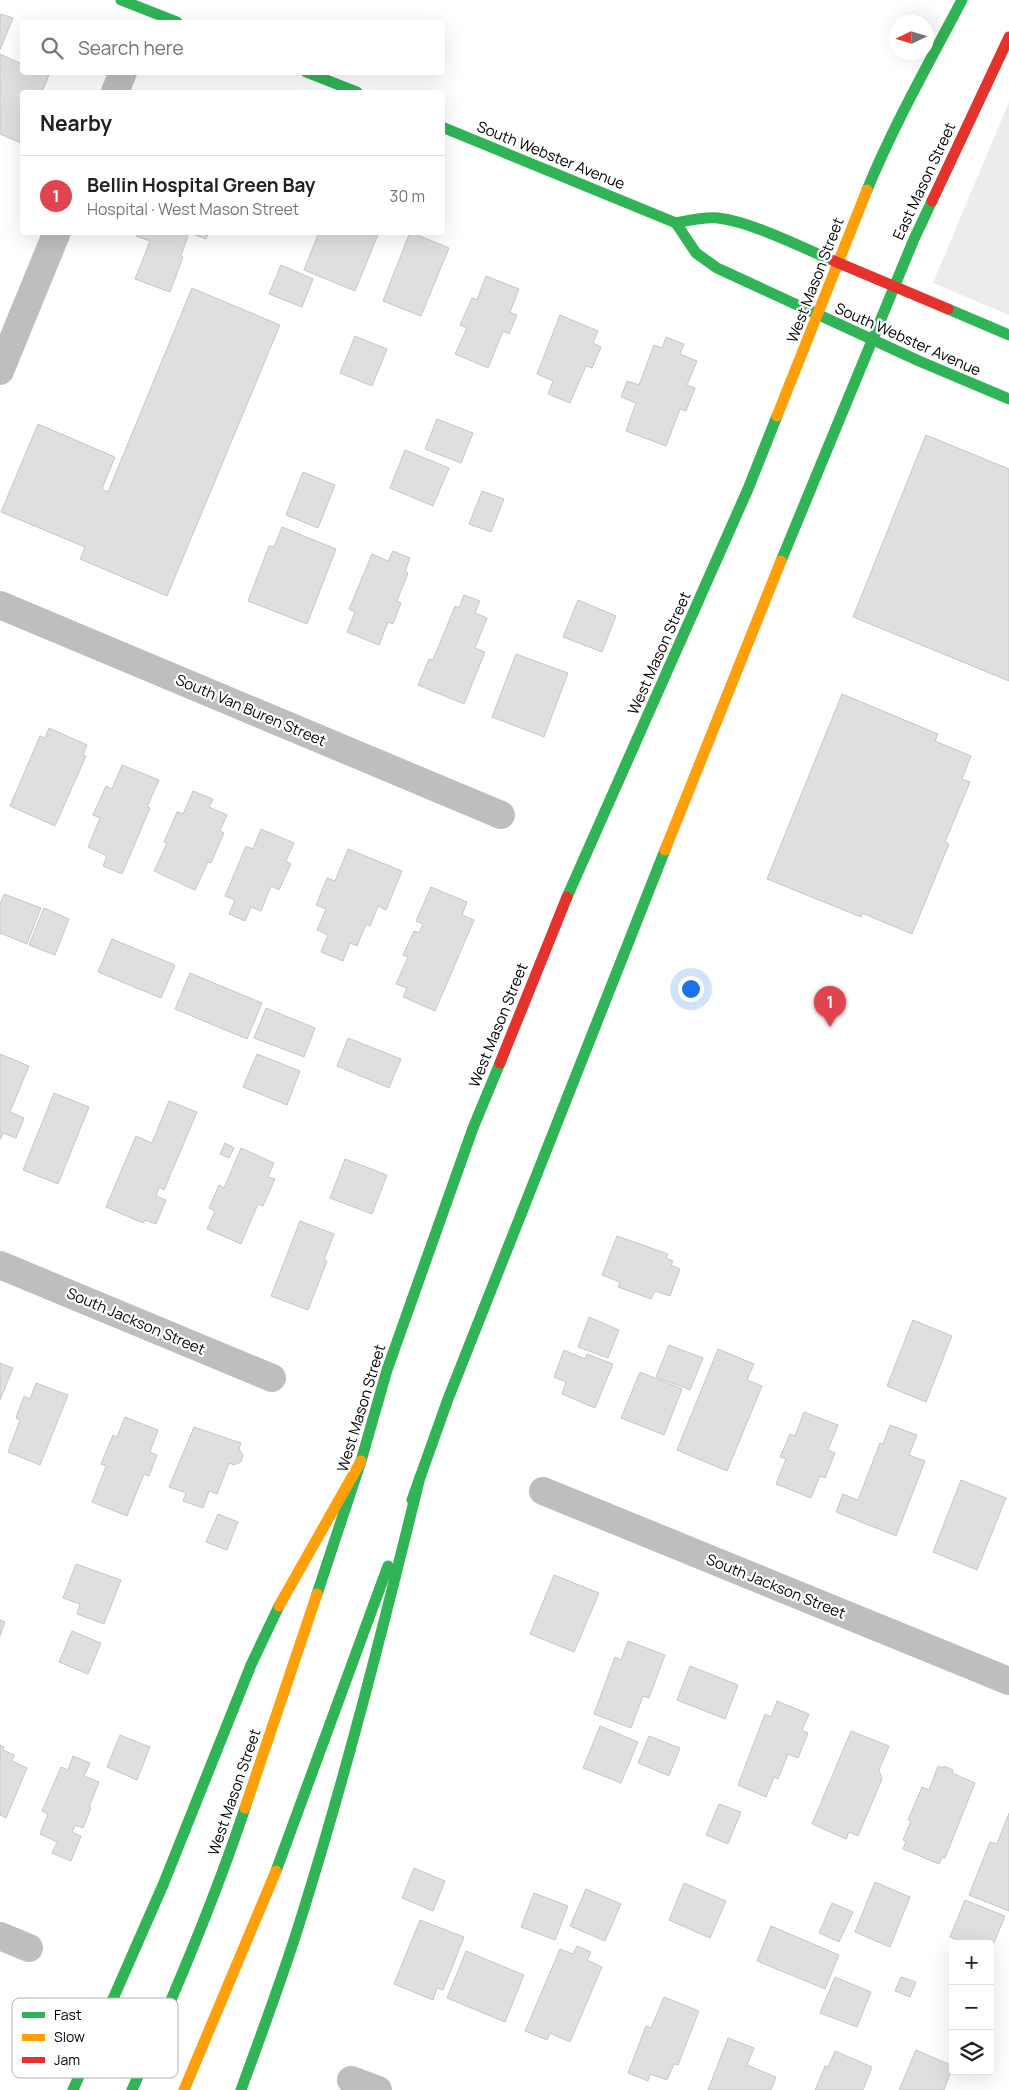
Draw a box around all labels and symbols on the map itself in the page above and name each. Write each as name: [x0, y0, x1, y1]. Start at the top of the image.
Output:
north arrow: [889, 15, 934, 60]
street label: South Webster Avenue: [474, 116, 628, 194]
street label: East Mason Street: [888, 119, 960, 243]
street label: West Mason Street: [781, 214, 849, 346]
street label: South Webster Avenue: [832, 297, 985, 381]
street label: West Mason Street: [622, 588, 696, 718]
street label: South Van Buren Street: [173, 669, 329, 751]
street label: West Mason Street: [463, 960, 533, 1090]
your location: [678, 976, 704, 1002]
pin: 1: [814, 986, 846, 1027]
street label: South Jackson Street: [64, 1282, 208, 1360]
street label: West Mason Street: [332, 1342, 390, 1474]
street label: South Jackson Street: [703, 1548, 849, 1624]
street label: West Mason Street: [203, 1726, 265, 1858]
legend: [12, 1998, 178, 2078]
text: Fast: [54, 2005, 82, 2024]
text: Slow: [54, 2027, 85, 2046]
text: Jam: [54, 2050, 80, 2069]

